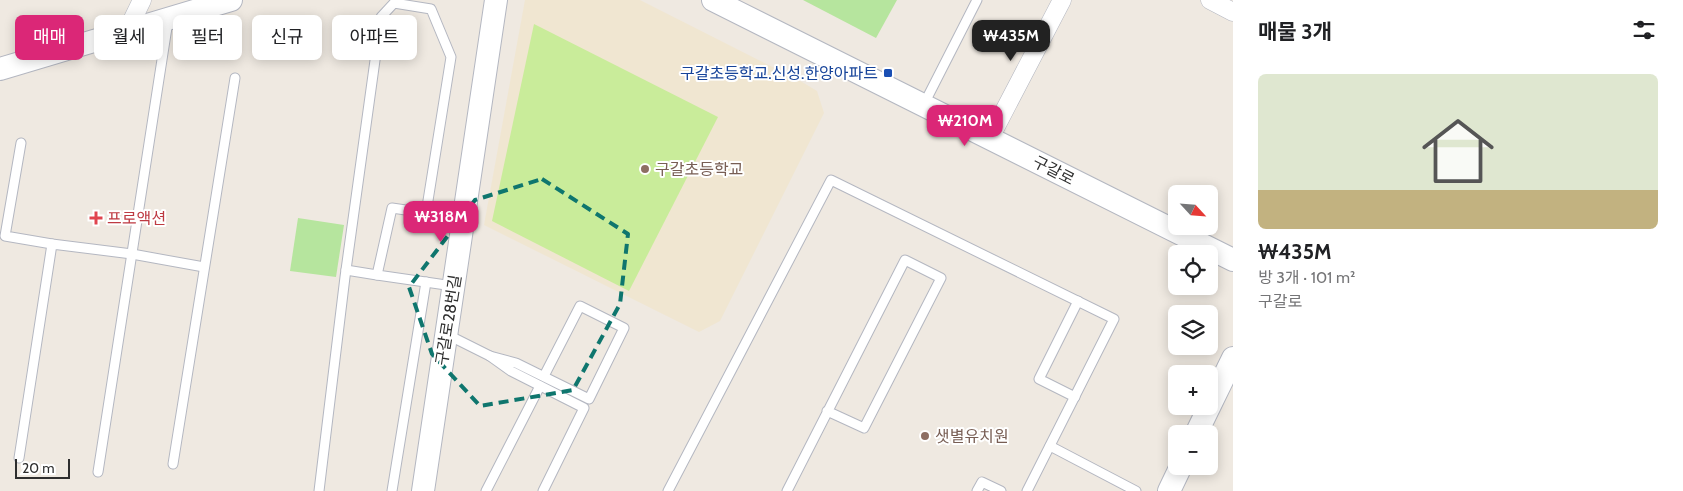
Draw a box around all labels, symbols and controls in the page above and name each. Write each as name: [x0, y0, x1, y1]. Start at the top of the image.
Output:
chip: 매매: [15, 15, 84, 60]
chip: 월세: [94, 15, 163, 60]
chip: 필터: [173, 15, 242, 60]
chip: 신규: [252, 15, 322, 60]
chip: 아파트: [332, 15, 417, 60]
icon: filters: [1630, 16, 1658, 44]
text: 매물 3개: [1258, 19, 1332, 44]
pin: ₩435M: [976, 20, 1046, 62]
text: ₩435M: [983, 26, 1039, 45]
place label: 구갈초등학교.신성.한양아파트: [680, 64, 878, 83]
marker: 구갈초등학교.신성.한양아파트: [882, 67, 894, 79]
pin: ₩210M: [930, 104, 1000, 147]
icon: home: [1413, 106, 1503, 196]
text: ₩210M: [938, 111, 992, 130]
street label: 구갈로: [1030, 152, 1078, 189]
place label: 구갈초등학교: [655, 160, 743, 179]
marker: 구갈초등학교: [639, 163, 651, 175]
north arrow: [1168, 185, 1218, 235]
map controls: [1168, 185, 1218, 475]
pin: ₩318M: [406, 200, 476, 243]
text: ₩318M: [415, 207, 468, 226]
place label: 프로액션: [107, 209, 166, 228]
marker: 프로액션: [89, 211, 103, 225]
text: ₩435M: [1258, 239, 1331, 264]
button: locate: [1168, 245, 1218, 295]
text: 방 3개 · 101 m²: [1258, 268, 1355, 287]
street label: 구갈로28번길: [432, 273, 465, 367]
text: 구갈로: [1258, 292, 1302, 311]
button: layers: [1168, 305, 1218, 355]
button: +: [1168, 365, 1218, 415]
button: −: [1168, 425, 1218, 475]
place label: 샛별유치원: [935, 427, 1009, 446]
marker: 샛별유치원: [919, 430, 931, 442]
scale bar: [15, 456, 70, 479]
text: 20 m: [22, 459, 55, 477]

